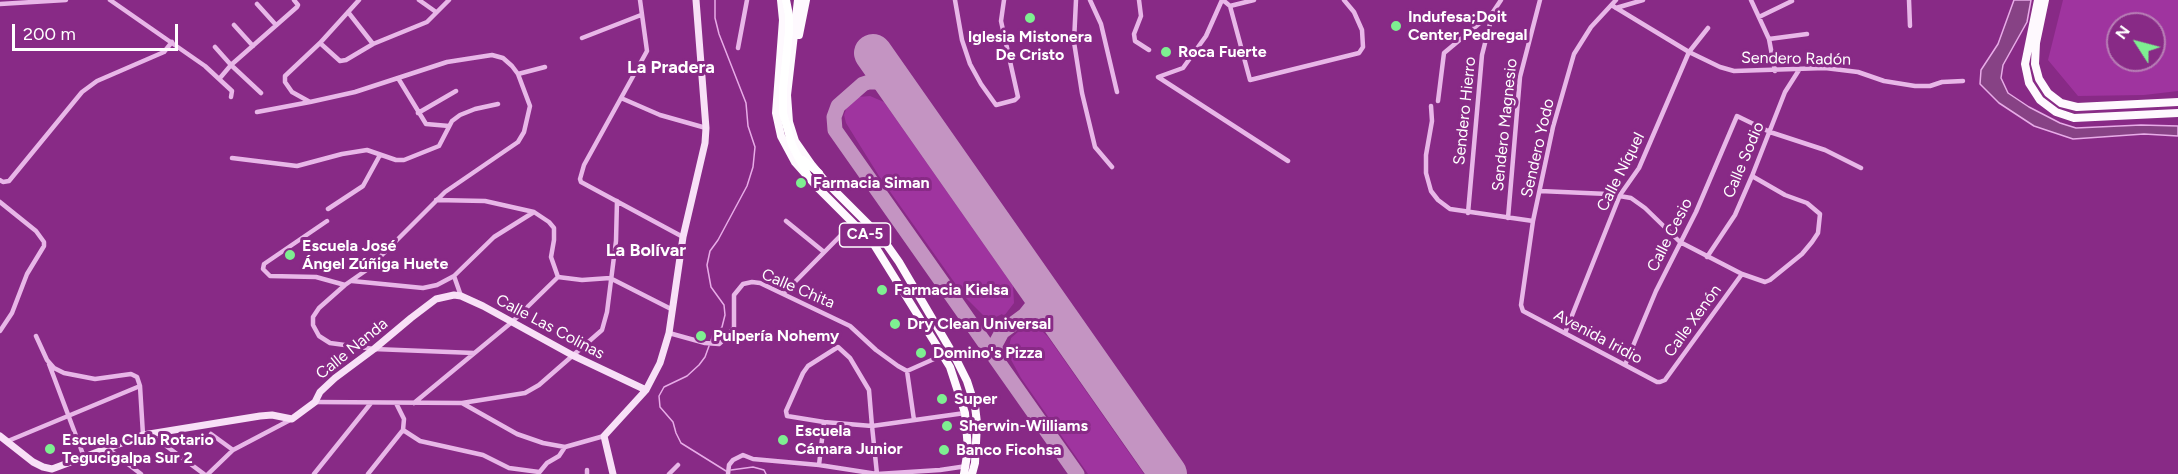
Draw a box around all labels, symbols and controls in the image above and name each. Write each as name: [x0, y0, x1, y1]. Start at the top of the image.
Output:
place label: Indufesa;Doit Center Pedregal: [1408, 7, 1527, 45]
marker: Iglesia Mistonera De Cristo: [1023, 11, 1037, 25]
scale bar: [15, 12, 182, 50]
north arrow: [2106, 12, 2166, 72]
marker: Indufesa;Doit Center Pedregal: [1389, 19, 1403, 33]
text: N: [2111, 22, 2134, 43]
text: 200 m: [23, 23, 76, 45]
place label: Iglesia Mistonera De Cristo: [968, 27, 1092, 65]
place label: Roca Fuerte: [1178, 42, 1267, 62]
marker: Roca Fuerte: [1159, 45, 1173, 59]
street label: Sendero Radón: [1741, 48, 1851, 70]
street label: Sendero Hierro: [1450, 56, 1480, 166]
district label: La Pradera: [627, 57, 715, 79]
street label: Sendero Magnesio: [1488, 58, 1522, 192]
street label: Sendero Yodo: [1517, 97, 1559, 199]
street label: Calle Sodio: [1719, 119, 1769, 201]
street label: Calle Níquel: [1593, 129, 1649, 215]
place label: Farmacia Siman: [813, 173, 930, 193]
marker: Farmacia Siman: [794, 176, 808, 190]
street label: Calle Cesio: [1643, 195, 1697, 275]
road number: CA-5: [840, 223, 890, 247]
place label: Escuela José Ángel Zúñiga Huete: [302, 236, 448, 274]
district label: La Bolívar: [606, 240, 686, 262]
marker: Escuela José Ángel Zúñiga Huete: [283, 248, 297, 262]
street label: Calle Chita: [758, 265, 838, 313]
place label: Farmacia Kielsa: [894, 280, 1009, 300]
street label: Calle Xenón: [1660, 281, 1726, 361]
marker: Farmacia Kielsa: [875, 283, 889, 297]
street label: Calle Las Colinas: [493, 290, 607, 364]
street label: Avenida Iridio: [1550, 306, 1646, 368]
street label: Calle Nanda: [312, 314, 392, 384]
place label: Dry Clean Universal: [907, 314, 1051, 334]
marker: Dry Clean Universal: [888, 317, 902, 331]
place label: Pulpería Nohemy: [713, 326, 839, 346]
marker: Pulpería Nohemy: [694, 329, 708, 343]
place label: Domino's Pizza: [933, 343, 1043, 363]
marker: Domino's Pizza: [914, 346, 928, 360]
place label: Super: [954, 389, 997, 409]
marker: Super: [935, 392, 949, 406]
place label: Sherwin-Williams: [959, 416, 1088, 436]
marker: Sherwin-Williams: [940, 419, 954, 433]
place label: Escuela Cámara Junior: [795, 421, 902, 459]
place label: Escuela Club Rotario Tegucigalpa Sur 2: [62, 430, 214, 468]
marker: Escuela Cámara Junior: [776, 433, 790, 447]
place label: Banco Ficohsa: [956, 440, 1061, 460]
marker: Escuela Club Rotario Tegucigalpa Sur 2: [43, 442, 57, 456]
marker: Banco Ficohsa: [937, 443, 951, 457]

